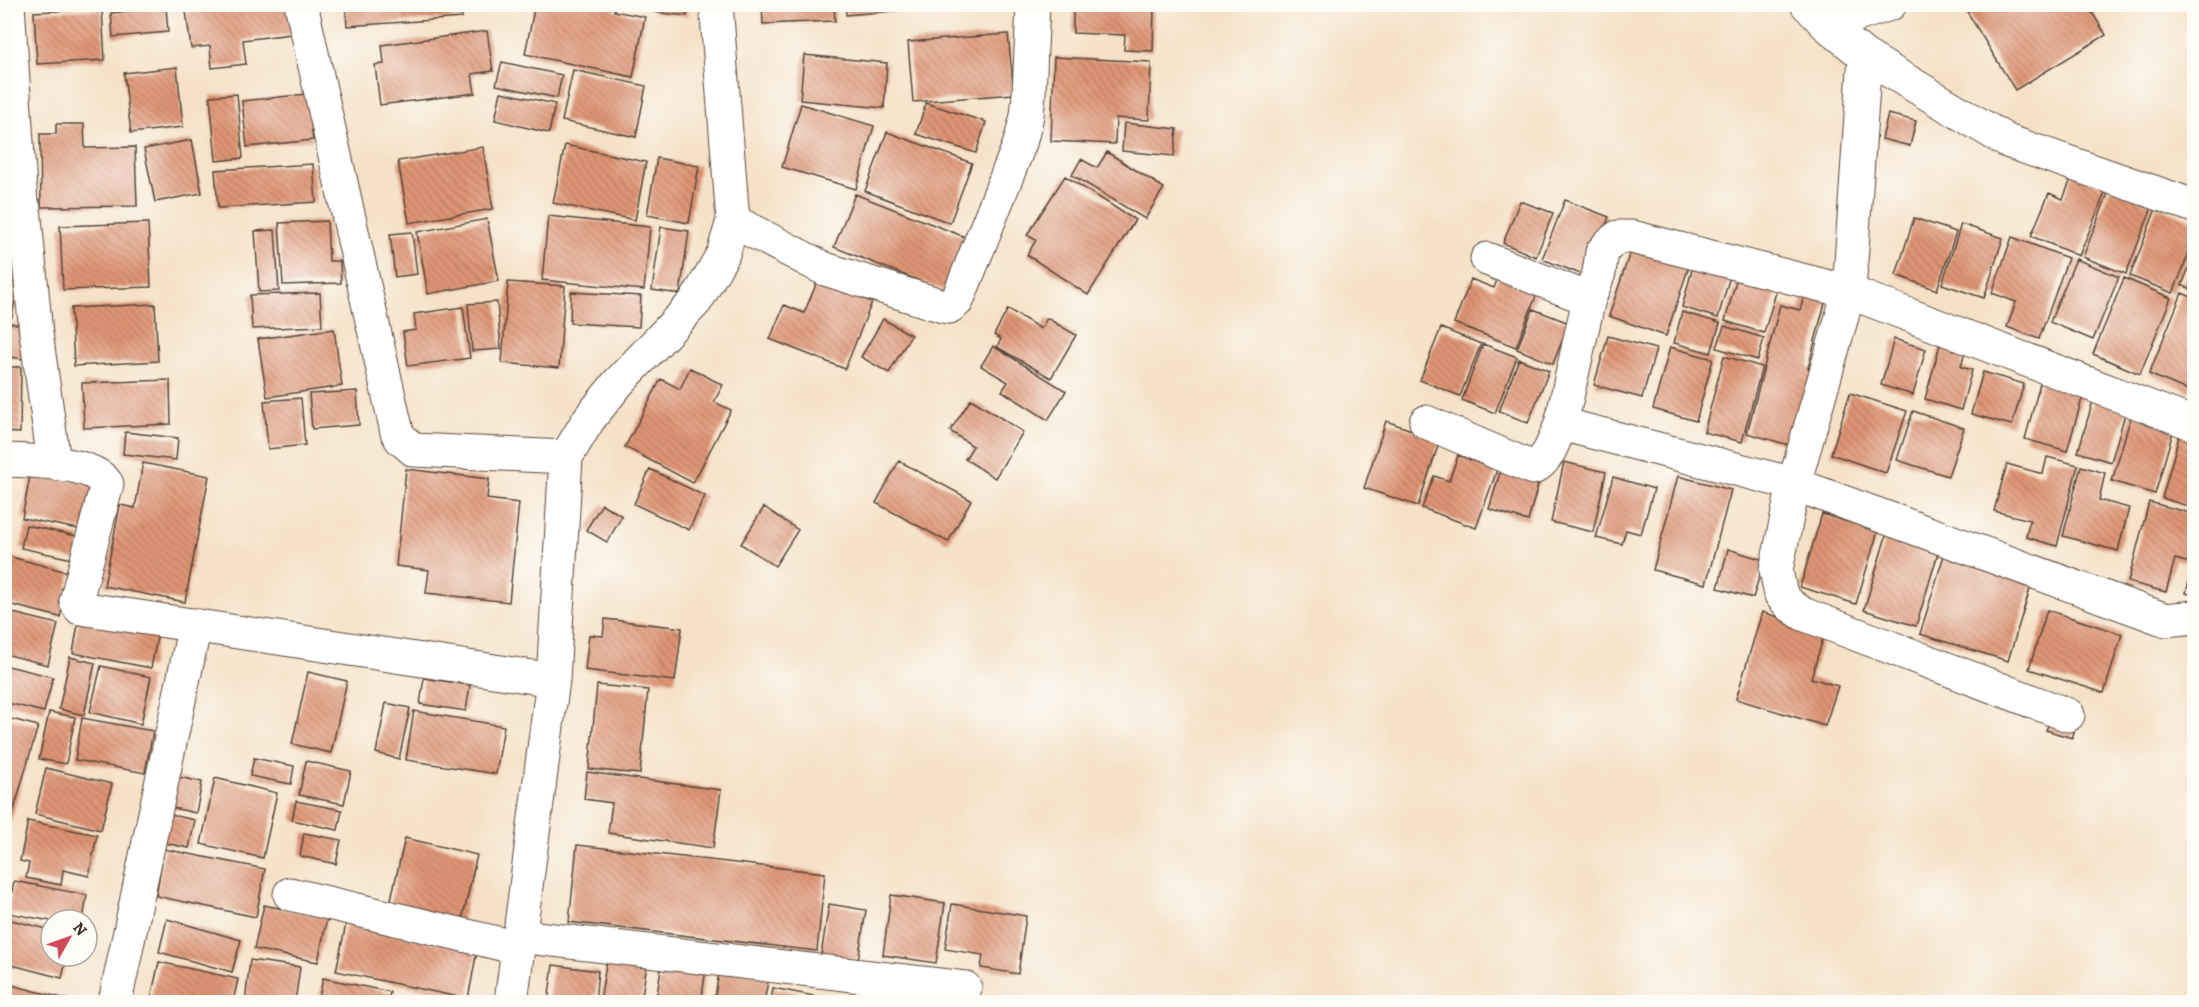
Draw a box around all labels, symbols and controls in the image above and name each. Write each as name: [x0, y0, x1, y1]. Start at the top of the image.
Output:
north arrow: [39, 908, 99, 968]
text: N: [68, 917, 92, 941]

